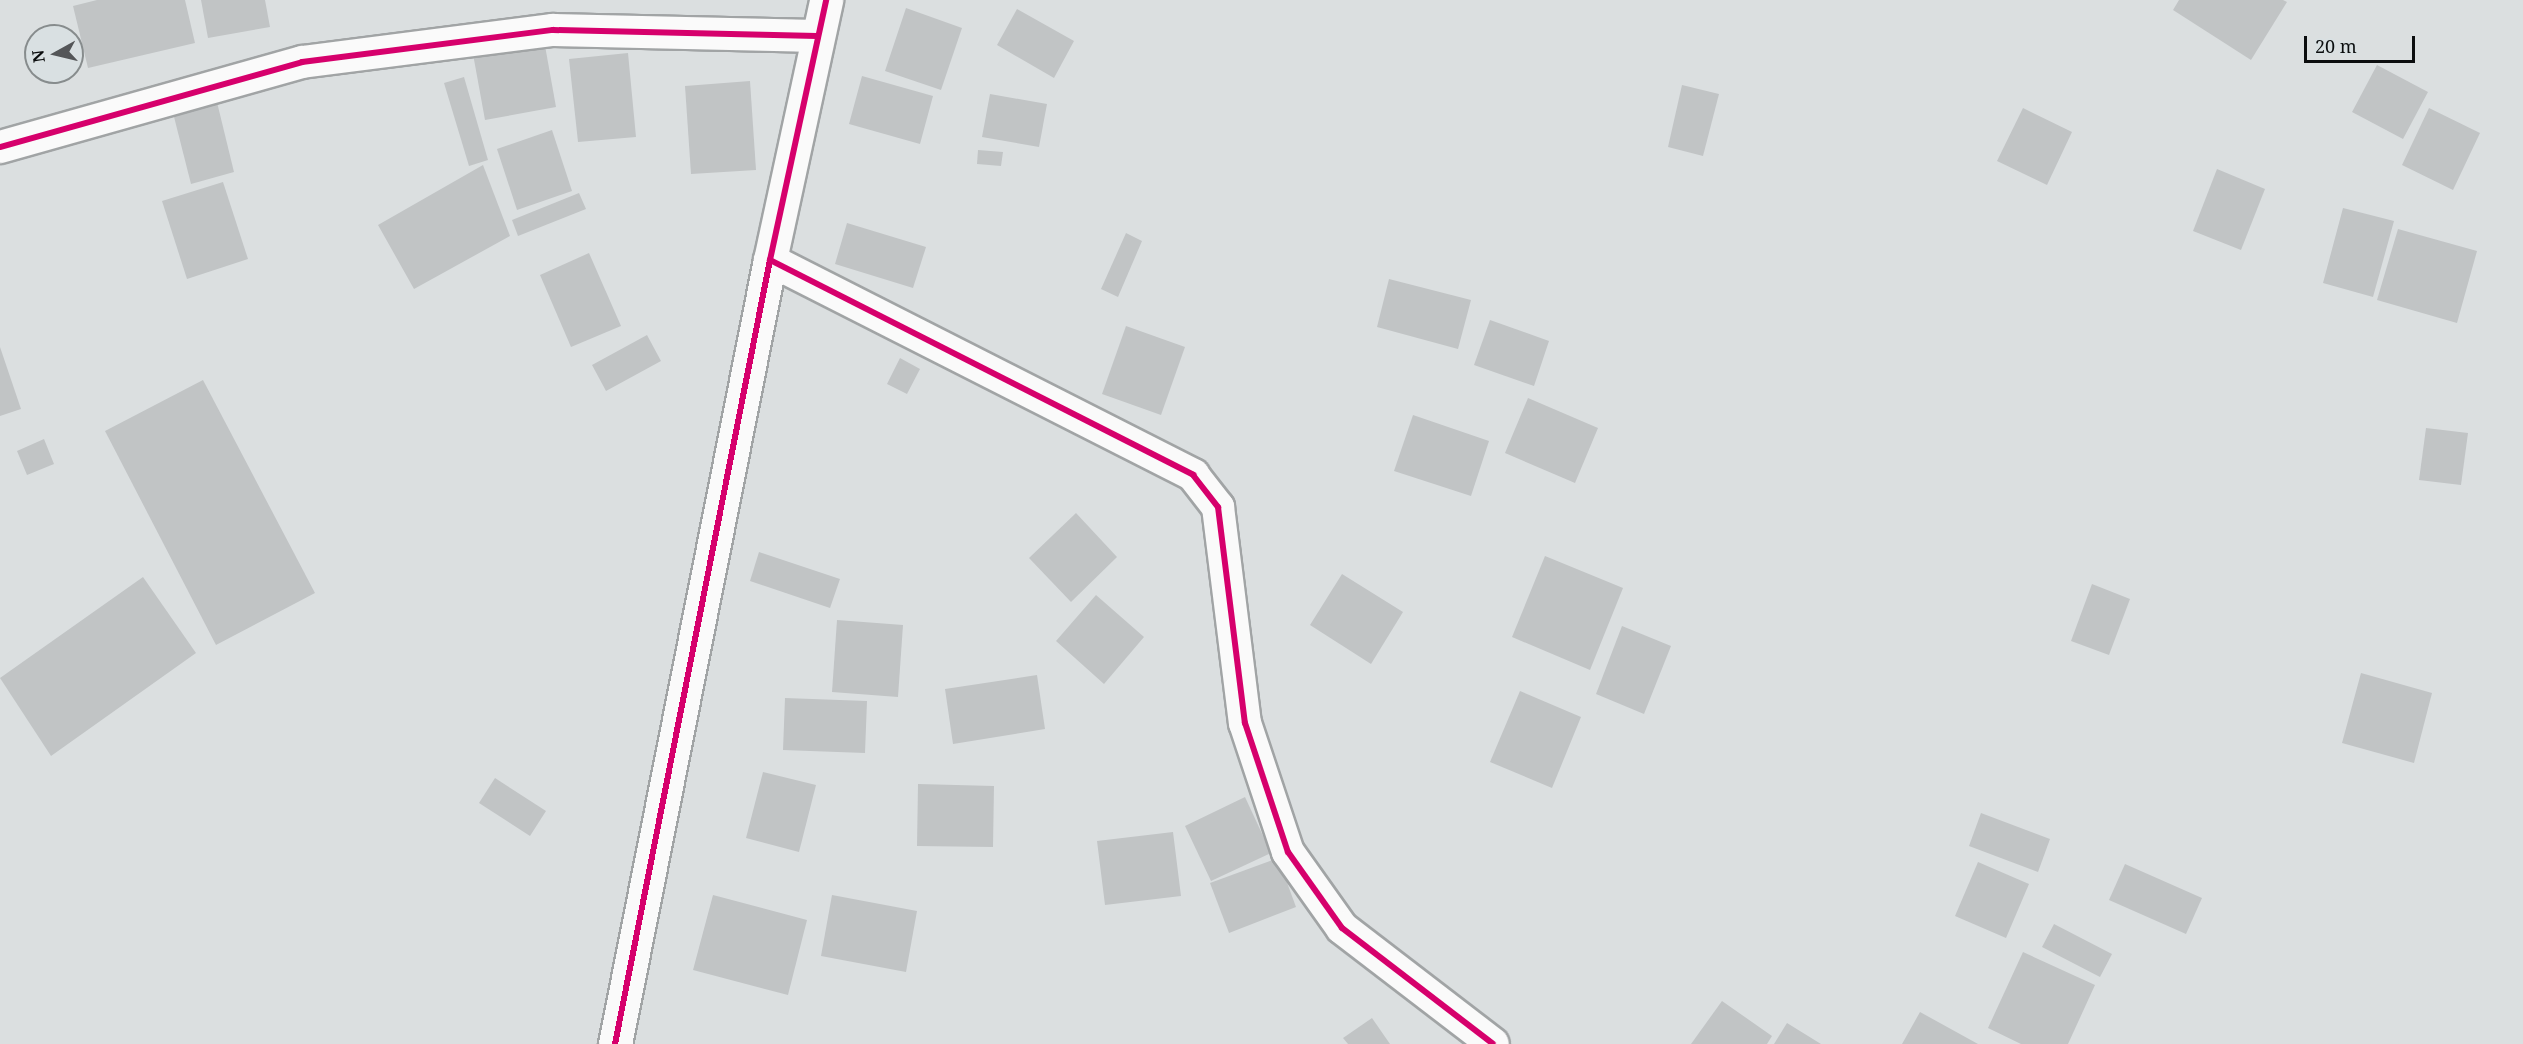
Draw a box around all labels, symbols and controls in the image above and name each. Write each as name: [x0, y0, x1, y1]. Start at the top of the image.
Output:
north arrow: [24, 24, 84, 84]
scale bar: [2307, 24, 2418, 62]
text: 20 m: [2315, 34, 2357, 58]
text: N: [26, 48, 50, 64]

